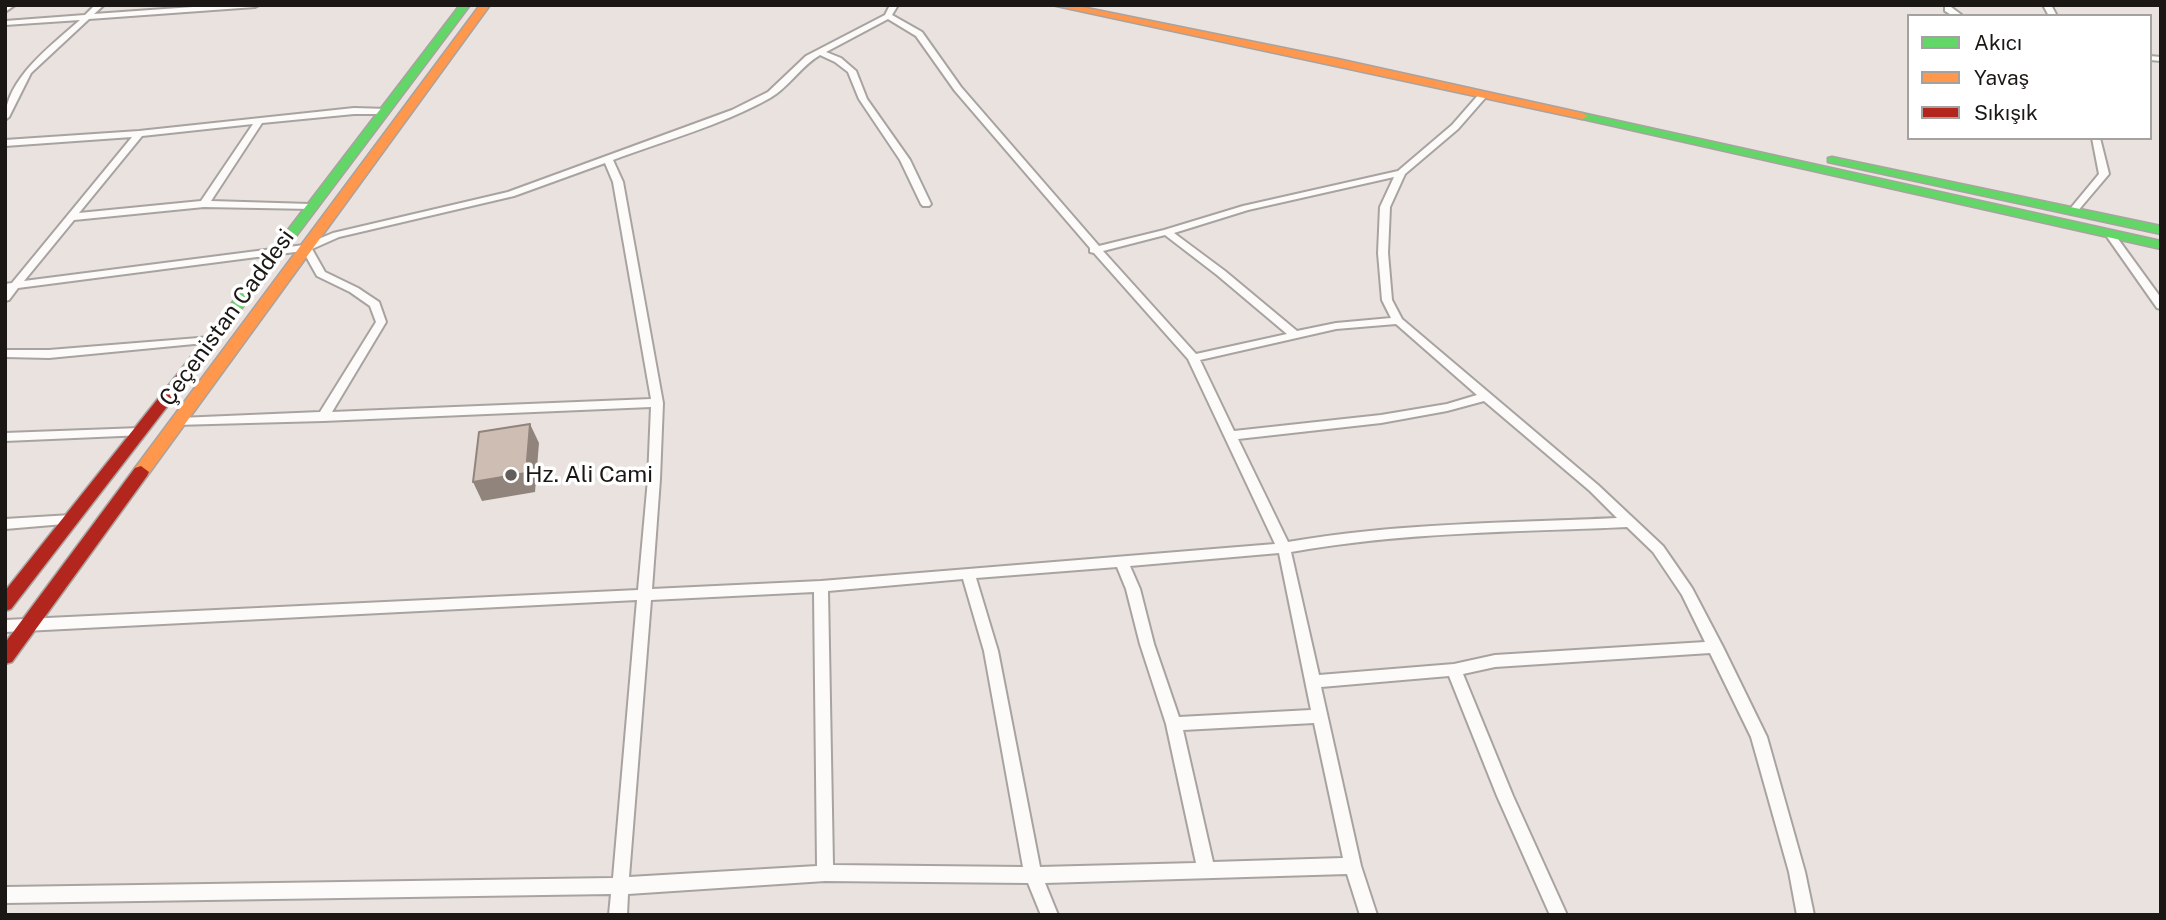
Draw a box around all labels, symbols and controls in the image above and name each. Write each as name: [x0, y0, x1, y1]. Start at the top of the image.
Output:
legend: [1907, 14, 2152, 140]
text: Akıcı: [1974, 30, 2022, 55]
text: Yavaş: [1974, 65, 2029, 90]
text: Sıkışık: [1974, 100, 2038, 125]
street label: Çeçenistan Caddesi: [154, 224, 300, 412]
place label: Hz. Ali Cami: [525, 461, 653, 489]
marker: Hz. Ali Cami: [503, 467, 519, 483]

